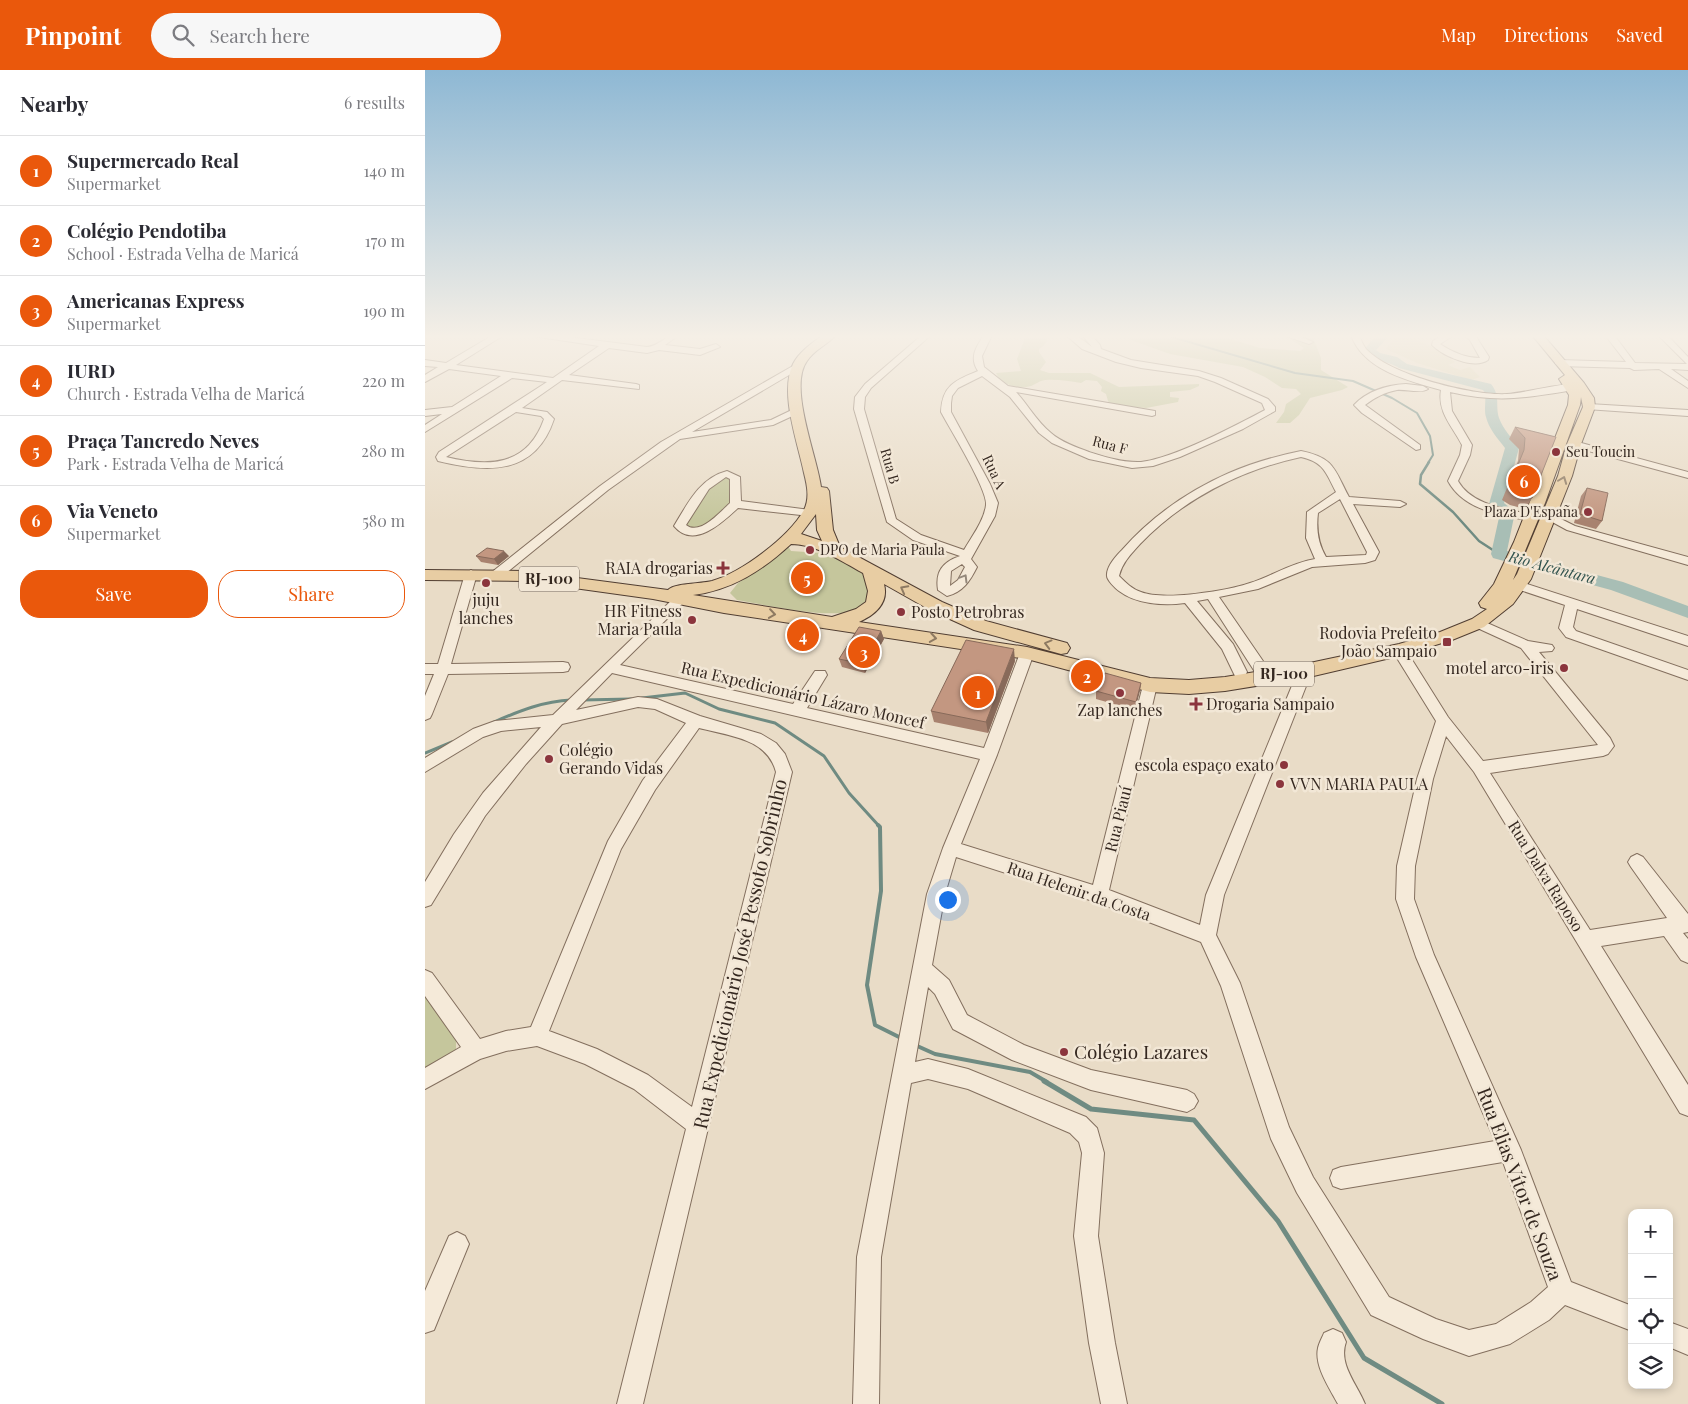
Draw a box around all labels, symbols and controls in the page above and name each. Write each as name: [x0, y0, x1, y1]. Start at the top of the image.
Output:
search box: [151, 13, 501, 58]
text: Pinpoint: [25, 19, 121, 51]
icon: search: [169, 21, 197, 49]
text: Search here: [209, 22, 310, 48]
text: Map: [1441, 23, 1476, 47]
text: Directions: [1504, 23, 1588, 47]
text: Saved: [1616, 23, 1663, 47]
text: Nearby: [20, 89, 89, 117]
text: 6 results: [344, 92, 405, 113]
text: Supermercado Real: [67, 147, 239, 173]
text: 1: [33, 160, 39, 181]
text: 140 m: [363, 160, 405, 181]
text: Supermarket: [67, 173, 161, 194]
text: Colégio Pendotiba: [67, 217, 227, 243]
text: 2: [32, 230, 40, 251]
text: 170 m: [365, 230, 405, 251]
text: School · Estrada Velha de Maricá: [67, 243, 299, 264]
text: Americanas Express: [67, 287, 245, 313]
text: 3: [32, 300, 40, 321]
text: 190 m: [363, 300, 405, 321]
text: Supermarket: [67, 313, 161, 334]
text: IURD: [67, 357, 115, 383]
text: 4: [32, 370, 40, 391]
text: 220 m: [362, 370, 405, 391]
text: Church · Estrada Velha de Maricá: [67, 383, 305, 404]
text: Praça Tancredo Neves: [67, 427, 259, 453]
street label: Rua F: [1091, 431, 1130, 458]
text: 5: [32, 440, 40, 461]
text: 280 m: [361, 440, 405, 461]
place label: Seu Toucin: [1566, 442, 1636, 461]
street label: Rua B: [876, 446, 905, 486]
marker: Seu Toucin: [1550, 446, 1562, 458]
street label: Rua A: [978, 452, 1011, 492]
text: Park · Estrada Velha de Maricá: [67, 453, 284, 474]
pin: 6: [1508, 462, 1540, 500]
one-way arrow: [1557, 477, 1567, 485]
text: Via Veneto: [67, 497, 158, 523]
place label: Plaza D'España: [1484, 502, 1578, 521]
marker: Plaza D'España: [1582, 506, 1594, 518]
text: 6: [32, 510, 40, 531]
text: 580 m: [362, 510, 405, 531]
text: Supermarket: [67, 523, 161, 544]
place label: DPO de Maria Paula: [820, 540, 945, 559]
marker: DPO de Maria Paula: [804, 544, 816, 556]
water label: Rio Alcântara: [1506, 546, 1598, 588]
place label: RAIA drogarias: [605, 557, 713, 578]
pin: 5: [791, 559, 823, 597]
marker: RAIA drogarias: [717, 562, 729, 574]
road number: RJ-100: [519, 566, 579, 592]
button: Save: [20, 570, 208, 618]
button: Share: [218, 570, 405, 618]
one-way arrow: [958, 575, 968, 584]
marker: juju lanches: [480, 577, 492, 589]
one-way arrow: [901, 585, 910, 595]
place label: juju lanches: [459, 589, 513, 628]
place label: HR Fitness Maria Paula: [598, 600, 682, 639]
place label: Posto Petrobras: [911, 601, 1024, 622]
marker: Posto Petrobras: [895, 606, 907, 618]
one-way arrow: [768, 608, 776, 618]
marker: HR Fitness Maria Paula: [686, 614, 698, 626]
pin: 4: [787, 616, 819, 654]
place label: Rodovia Prefeito João Sampaio: [1319, 622, 1437, 661]
one-way arrow: [929, 632, 937, 643]
pin: 3: [848, 633, 880, 671]
marker: Rodovia Prefeito João Sampaio: [1441, 636, 1453, 648]
one-way arrow: [1044, 640, 1053, 650]
street label: Rua Expedicionário Lázaro Moncef: [679, 656, 929, 733]
pin: 2: [1071, 657, 1103, 695]
place label: motel arco-iris: [1446, 657, 1554, 678]
road number: RJ-100: [1254, 662, 1314, 686]
marker: motel arco-iris: [1558, 662, 1570, 674]
pin: 1: [962, 673, 994, 711]
marker: Zap lanches: [1114, 687, 1126, 699]
place label: Drogaria Sampaio: [1206, 693, 1335, 714]
marker: Drogaria Sampaio: [1190, 698, 1202, 710]
place label: Zap lanches: [1078, 699, 1162, 720]
place label: Colégio Gerando Vidas: [559, 739, 663, 778]
marker: Colégio Gerando Vidas: [543, 753, 555, 765]
place label: escola espaço exato: [1134, 754, 1274, 775]
marker: escola espaço exato: [1278, 759, 1290, 771]
place label: VVN MARIA PAULA: [1289, 773, 1429, 794]
street label: Rua Expedicionário José Pessoto Sobrinho: [686, 776, 792, 1131]
marker: VVN MARIA PAULA: [1274, 778, 1286, 790]
street label: Rua Piauí: [1099, 783, 1136, 854]
street label: Rua Dalva Raposo: [1504, 816, 1589, 935]
street label: Rua Helenir da Costa: [1005, 856, 1154, 925]
your location: [935, 887, 961, 913]
place label: Colégio Lazares: [1074, 1038, 1208, 1064]
marker: Colégio Lazares: [1058, 1046, 1070, 1058]
street label: Rua Elias Vítor de Souza: [1472, 1083, 1570, 1284]
map controls: [1628, 1209, 1673, 1389]
button: +: [1628, 1209, 1673, 1254]
button: −: [1628, 1254, 1673, 1299]
button: locate: [1628, 1299, 1673, 1344]
button: layers: [1628, 1344, 1673, 1389]

